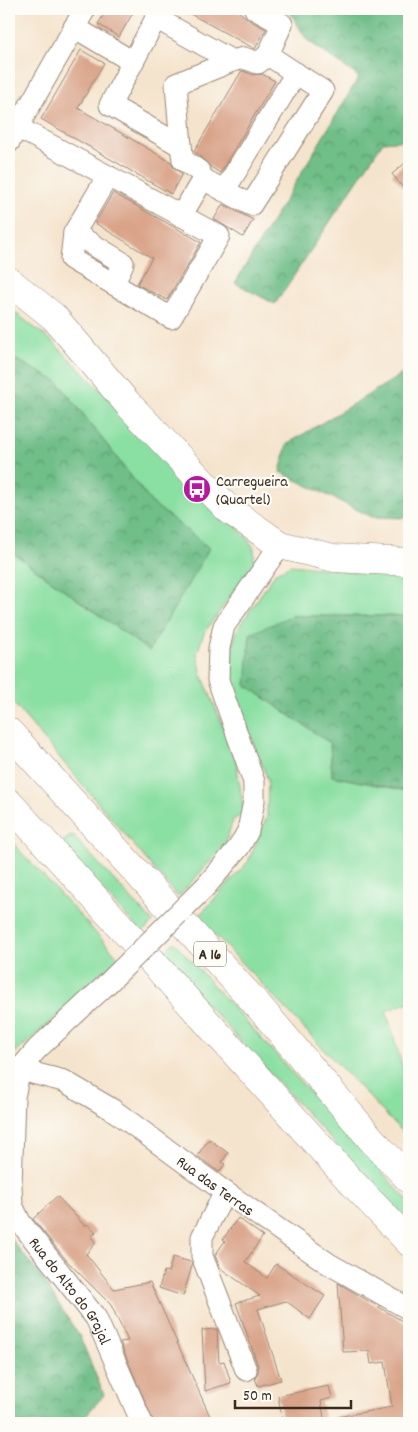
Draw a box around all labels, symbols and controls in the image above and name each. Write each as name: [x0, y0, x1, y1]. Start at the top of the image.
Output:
place label: Carregueira (Quartel): [216, 471, 288, 512]
bus stop icon: Carregueira (Quartel): [182, 474, 212, 504]
road number: A 16: [194, 942, 226, 966]
street label: Rua das Terras: [171, 1151, 258, 1223]
street label: Rua do Alto do Grajal: [22, 1233, 115, 1349]
scale bar: [235, 1377, 352, 1409]
text: 50 m: [243, 1386, 272, 1408]

